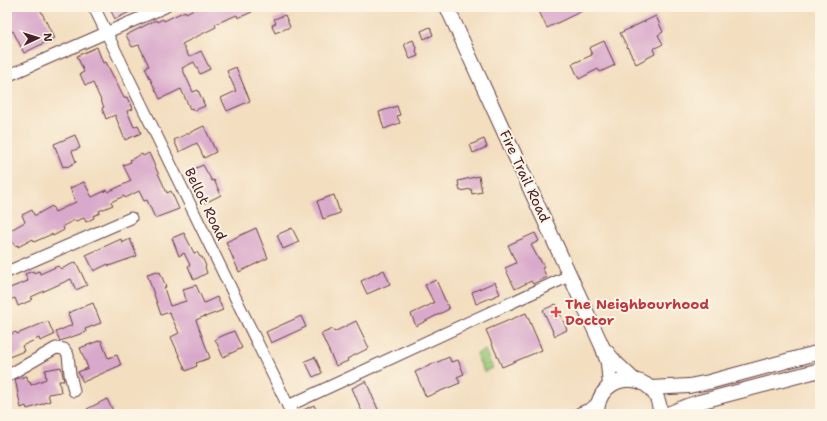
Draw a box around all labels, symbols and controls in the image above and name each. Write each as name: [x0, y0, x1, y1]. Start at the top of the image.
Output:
north arrow: [18, 18, 58, 58]
text: N: [40, 32, 55, 42]
street label: Fire Trail Road: [496, 127, 554, 225]
street label: Bellot Road: [181, 165, 231, 243]
place label: The Neighbourhood Doctor: [565, 295, 710, 329]
marker: The Neighbourhood Doctor: [550, 306, 562, 318]

